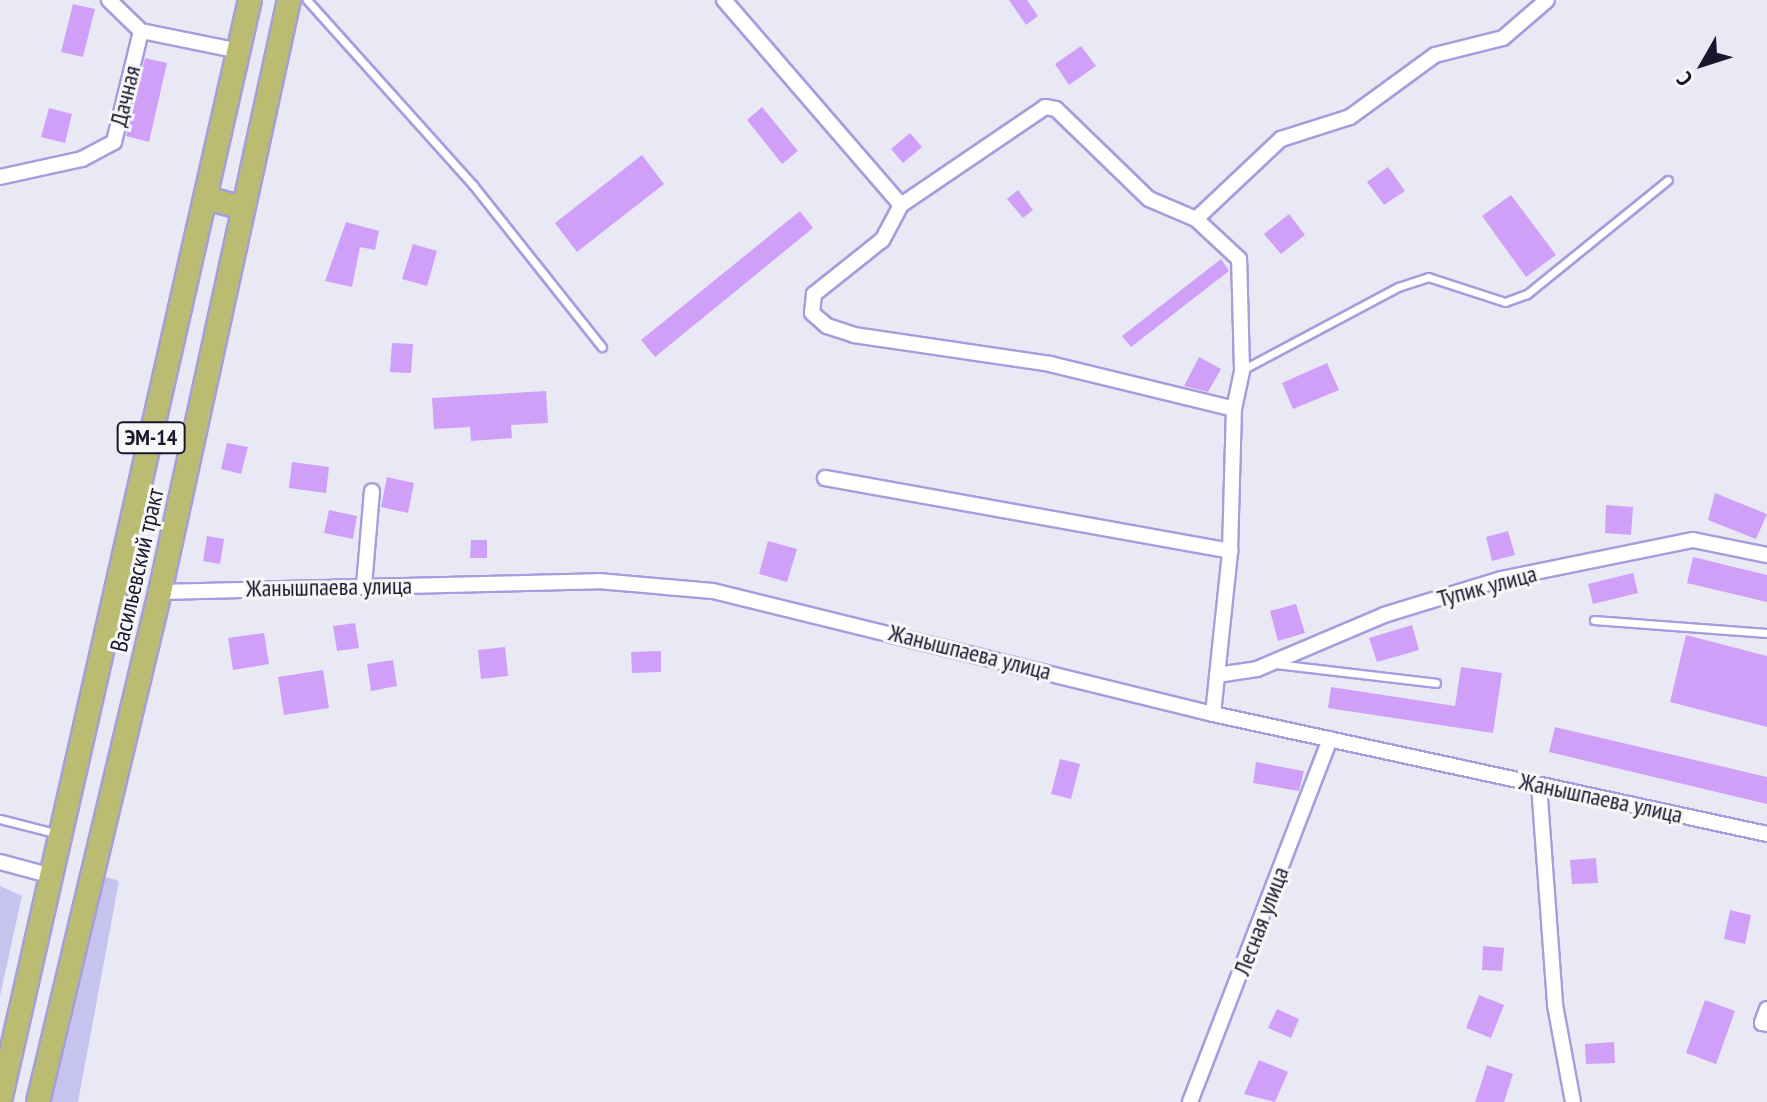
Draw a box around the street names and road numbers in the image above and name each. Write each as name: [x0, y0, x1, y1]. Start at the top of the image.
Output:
street label: Дачная: [104, 63, 146, 129]
road number: ЭМ-14: [115, 420, 187, 456]
street label: Васильевский тракт: [104, 485, 170, 655]
street label: Тупик улица: [1434, 559, 1540, 613]
street label: Жанышпаева улица: [246, 571, 412, 603]
street label: Жанышпаева улица: [886, 618, 1054, 686]
street label: Жанышпаева улица: [1517, 767, 1685, 829]
street label: Лесная улица: [1227, 863, 1295, 979]

